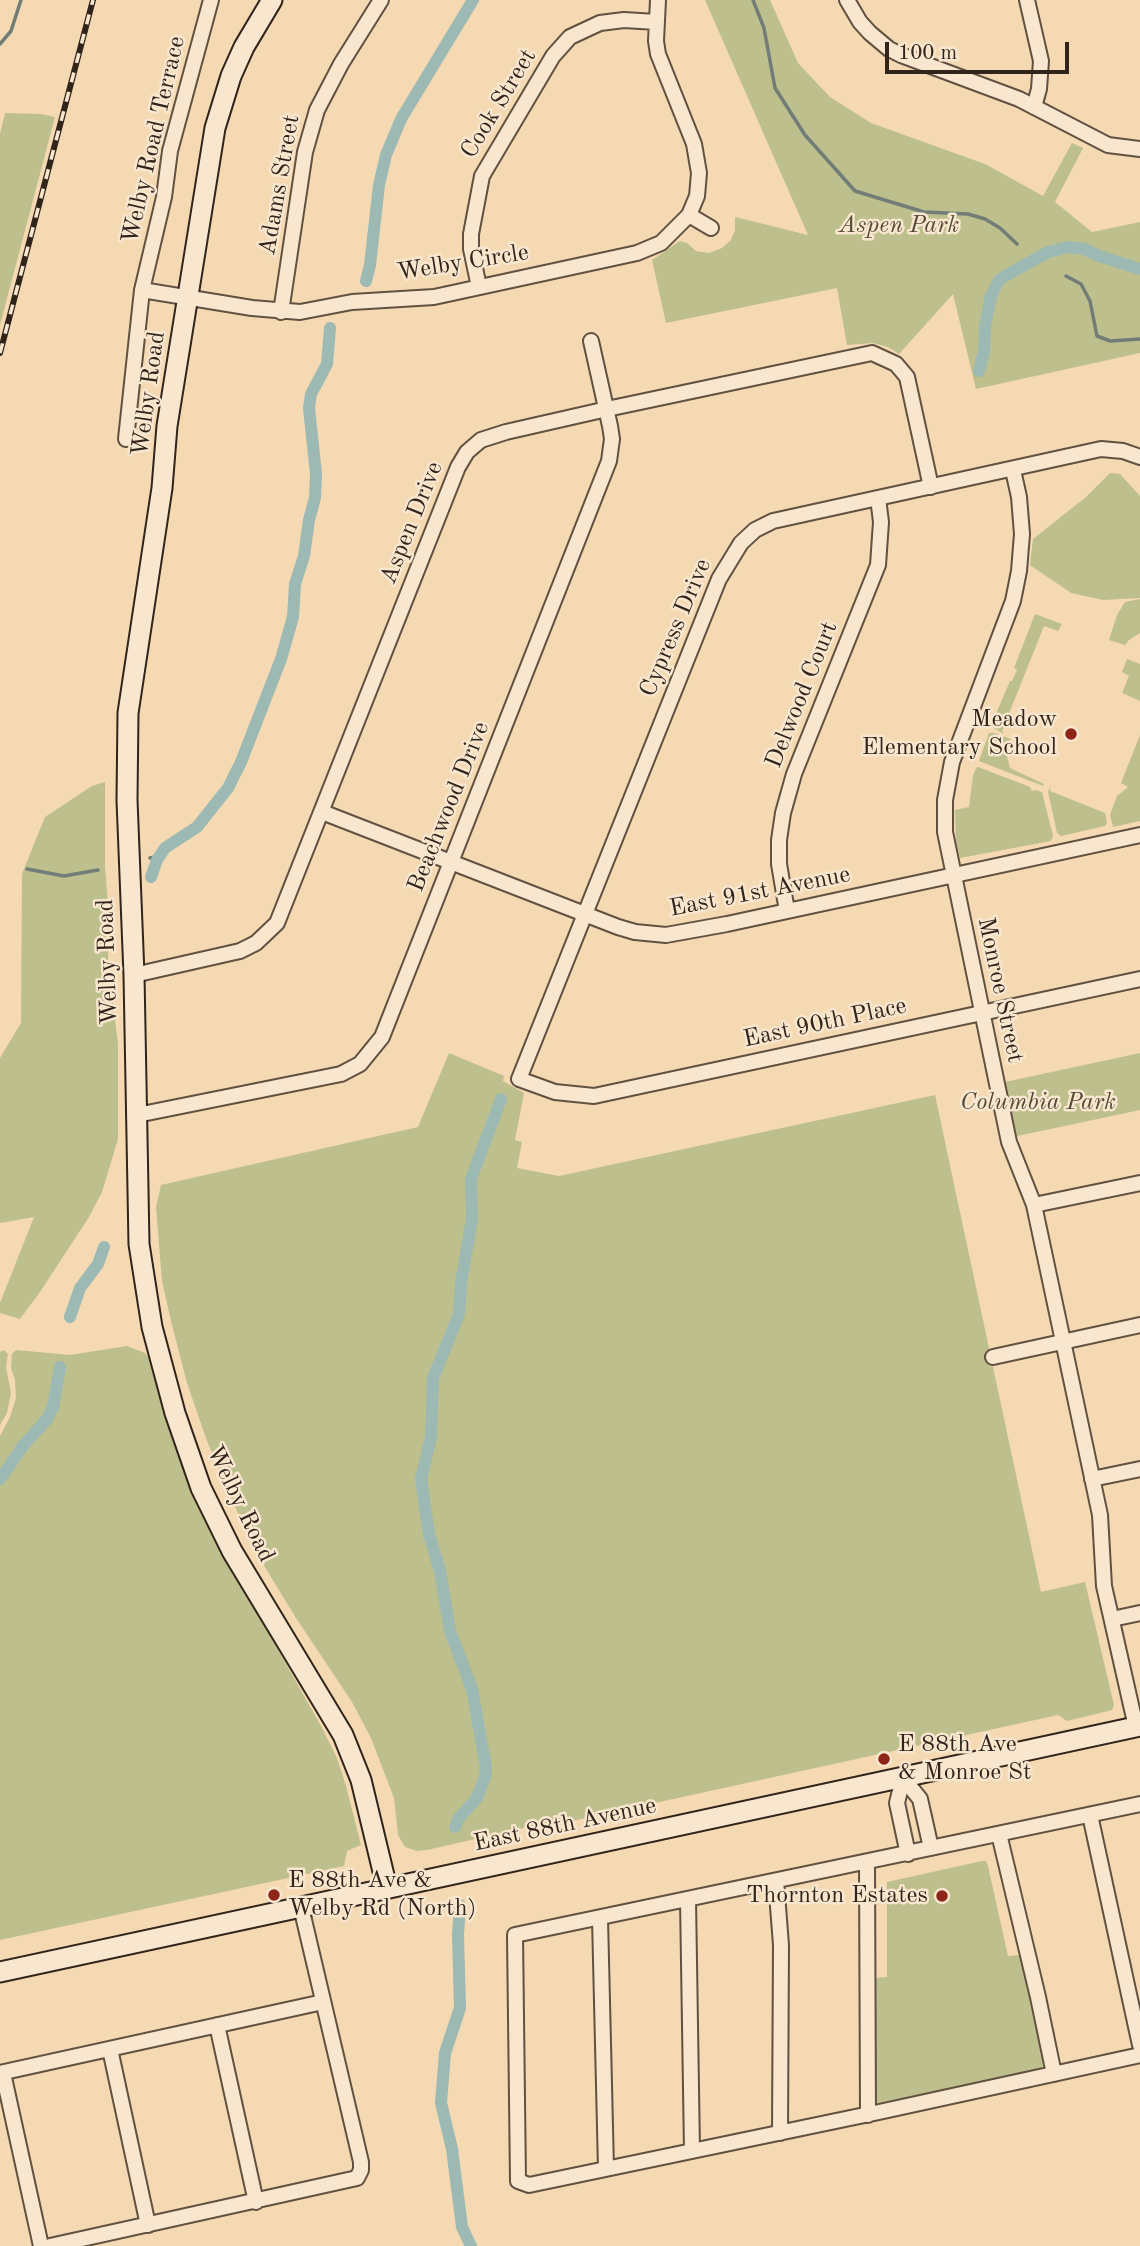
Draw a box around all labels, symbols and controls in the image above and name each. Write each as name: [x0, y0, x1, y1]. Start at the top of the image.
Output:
scale bar: [888, 28, 1072, 72]
street label: Welby Road Terrace: [116, 33, 192, 247]
text: 100 m: [898, 43, 957, 64]
street label: Cook Street: [455, 44, 543, 164]
street label: Adams Street: [253, 112, 307, 258]
park label: Aspen Park: [839, 212, 959, 240]
street label: Welby Circle: [395, 238, 531, 288]
street label: Welby Road: [126, 330, 172, 458]
street label: Aspen Drive: [374, 458, 450, 588]
street label: Cypress Drive: [634, 555, 718, 701]
street label: Delwood Court: [759, 617, 845, 773]
place label: Meadow Elementary School: [862, 706, 1057, 762]
street label: Beachwood Drive: [402, 718, 496, 896]
marker: Meadow Elementary School: [1063, 726, 1079, 742]
street label: East 91st Avenue: [667, 860, 853, 924]
street label: Welby Road: [91, 899, 125, 1025]
street label: Monroe Street: [971, 915, 1029, 1065]
street label: East 90th Place: [741, 992, 909, 1054]
park label: Columbia Park: [960, 1089, 1116, 1117]
street label: Welby Road: [199, 1441, 281, 1567]
place label: E 88th Ave & Monroe St: [898, 1731, 1031, 1787]
marker: E 88th Ave & Monroe St: [876, 1751, 892, 1767]
street label: East 88th Avenue: [471, 1792, 659, 1858]
place label: E 88th Ave & Welby Rd (North): [288, 1867, 476, 1923]
place label: Thornton Estates: [746, 1882, 928, 1910]
marker: E 88th Ave & Welby Rd (North): [266, 1887, 282, 1903]
marker: Thornton Estates: [934, 1888, 950, 1904]

